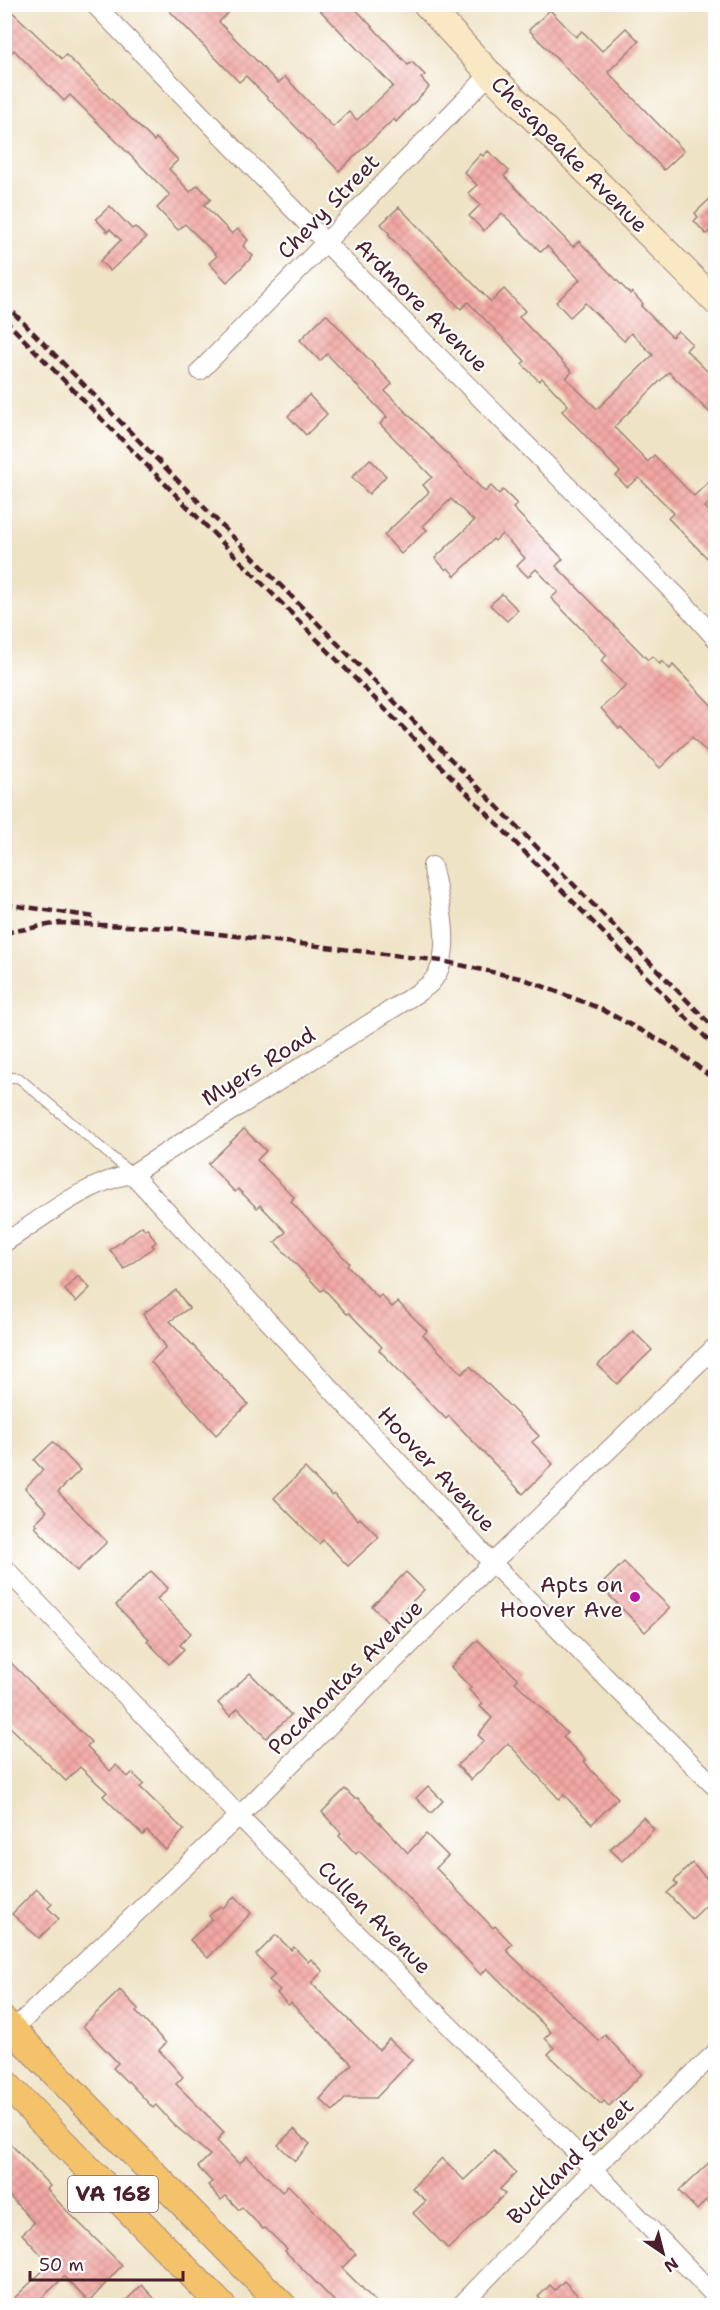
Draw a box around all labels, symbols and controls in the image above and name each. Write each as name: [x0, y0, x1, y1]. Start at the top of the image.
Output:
street label: Chesapeake Avenue: [485, 70, 654, 239]
street label: Chevy Street: [271, 148, 386, 265]
street label: Ardmore Avenue: [349, 232, 495, 378]
street label: Myers Road: [196, 1020, 321, 1113]
street label: Hoover Avenue: [371, 1400, 502, 1538]
place label: Apts on Hoover Ave: [500, 1570, 623, 1624]
marker: Apts on Hoover Ave: [628, 1590, 642, 1604]
street label: Pocahontas Avenue: [261, 1593, 429, 1761]
street label: Cullen Avenue: [312, 1854, 438, 1980]
street label: Buckland Street: [501, 2092, 640, 2231]
road number: VA 168: [68, 2176, 158, 2212]
north arrow: [633, 2223, 693, 2283]
scale bar: [30, 2244, 183, 2282]
text: 50 m: [39, 2253, 84, 2277]
text: N: [660, 2253, 683, 2277]

